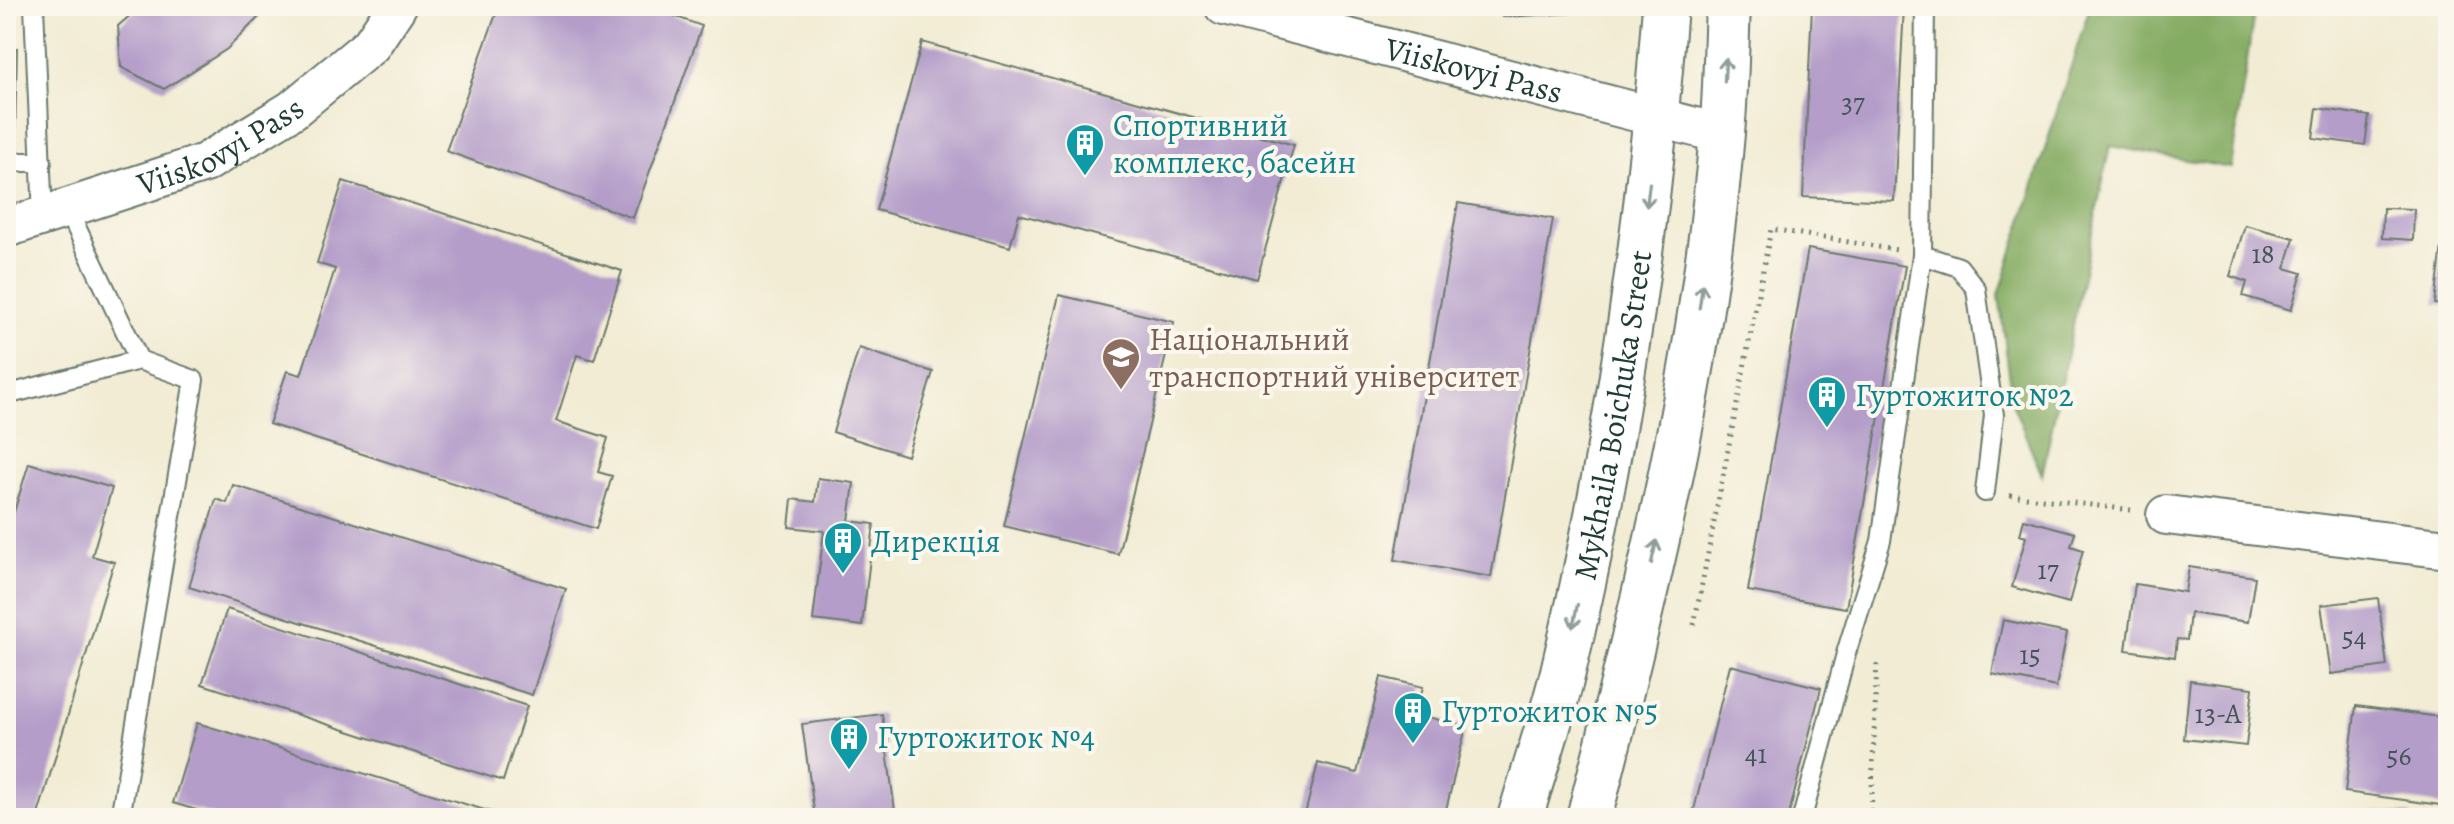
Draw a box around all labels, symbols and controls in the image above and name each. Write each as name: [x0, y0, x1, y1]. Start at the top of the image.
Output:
street label: Viiskovyi Pass: [1380, 26, 1567, 114]
one-way arrow: [1718, 57, 1733, 84]
house number: 37: [1841, 84, 1865, 122]
street label: Viiskovyi Pass: [131, 87, 313, 206]
place label: Спортивний комплекс, басейн: [1113, 103, 1356, 184]
building icon: Спортивний комплекс, басейн: [1064, 122, 1106, 177]
one-way arrow: [1640, 182, 1655, 207]
house number: 18: [2251, 235, 2275, 273]
street label: Mykhaila Boichuka Street: [1562, 248, 1662, 584]
one-way arrow: [1694, 284, 1709, 309]
place label: Національний транспортний університет: [1149, 317, 1520, 398]
school or university icon: Національний транспортний університет: [1100, 336, 1142, 391]
place label: Гуртожиток №2: [1855, 373, 2074, 417]
building icon: Гуртожиток №2: [1806, 374, 1848, 429]
place label: Дирекція: [871, 519, 1001, 563]
building icon: Дирекція: [822, 520, 864, 575]
one-way arrow: [1647, 539, 1662, 565]
house number: 17: [2037, 551, 2059, 589]
one-way arrow: [1567, 603, 1582, 629]
house number: 54: [2342, 618, 2366, 656]
house number: 15: [2019, 636, 2041, 674]
place label: Гуртожиток №5: [1441, 689, 1658, 733]
building icon: Гуртожиток №5: [1392, 690, 1434, 745]
house number: 13-А: [2195, 695, 2242, 733]
place label: Гуртожиток №4: [877, 715, 1095, 759]
building icon: Гуртожиток №4: [828, 716, 870, 771]
house number: 41: [1745, 735, 1767, 773]
house number: 56: [2387, 737, 2412, 775]

